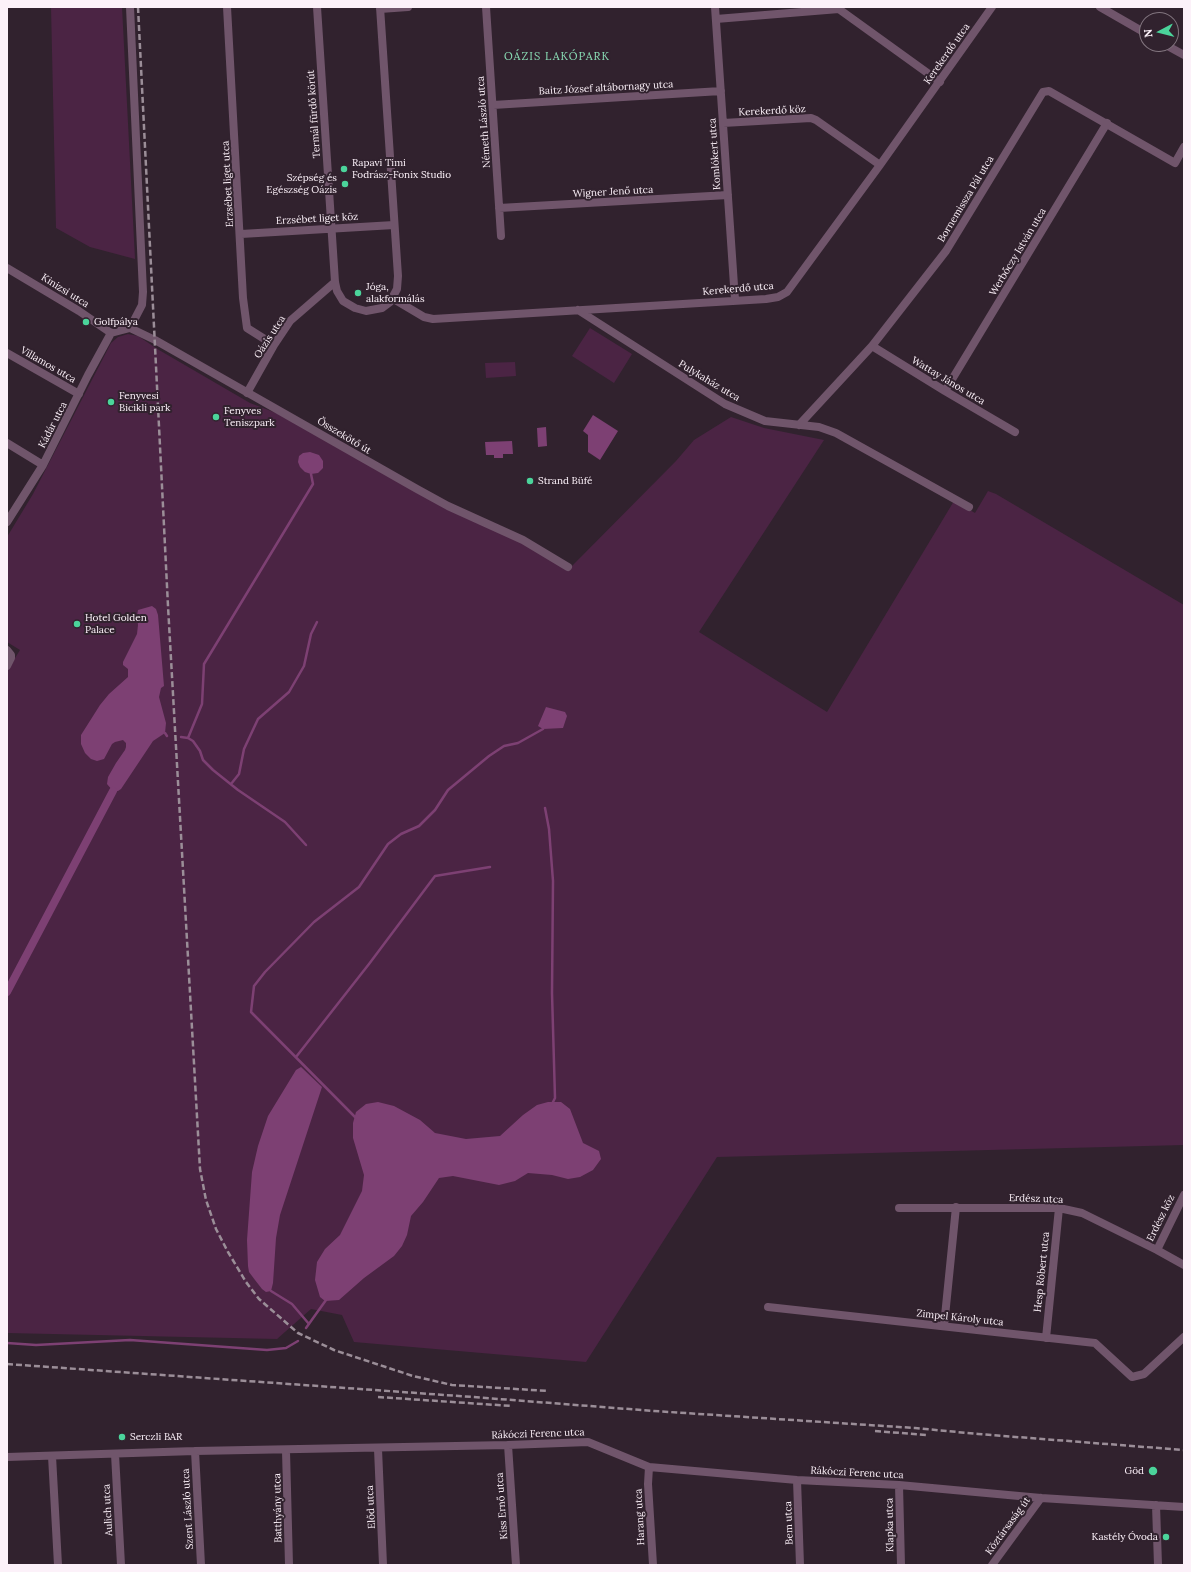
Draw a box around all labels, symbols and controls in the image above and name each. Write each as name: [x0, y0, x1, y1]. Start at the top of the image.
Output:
north arrow: [1139, 12, 1179, 52]
street label: Kerekerdő utca: [922, 21, 972, 87]
text: N: [1141, 28, 1156, 38]
district label: OÁZIS LAKÓPARK: [504, 50, 610, 64]
street label: Termál fürdő körút: [305, 69, 323, 159]
street label: Németh László utca: [475, 76, 493, 168]
street label: Baitz József altábornagy utca: [538, 78, 674, 98]
street label: Kerekerdő köz: [738, 103, 806, 119]
street label: Komlókert utca: [707, 118, 723, 190]
street label: Erzsébet liget utca: [220, 140, 236, 228]
street label: Bornemissza Pál utca: [935, 154, 997, 244]
place label: Rapavi Timi Fodrász-Fonix Studio: [352, 157, 451, 180]
marker: Rapavi Timi Fodrász-Fonix Studio: [339, 164, 349, 174]
place label: Szépség és Egészség Oázis: [266, 172, 337, 196]
marker: Szépség és Egészség Oázis: [340, 179, 350, 189]
street label: Wigner Jenő utca: [573, 184, 653, 200]
street label: Werbőczy István utca: [987, 206, 1049, 298]
street label: Erzsébet liget köz: [275, 211, 359, 227]
street label: Kinizsi utca: [39, 272, 91, 310]
street label: Kerekerdő utca: [702, 280, 774, 298]
place label: Jóga, alakformálás: [366, 281, 425, 304]
marker: Jóga, alakformálás: [353, 288, 363, 298]
street label: Oázis utca: [252, 313, 288, 361]
place label: Golfpálya: [94, 316, 138, 328]
marker: Golfpálya: [81, 317, 91, 327]
street label: Villamos utca: [18, 344, 78, 386]
street label: Wattay János utca: [909, 354, 987, 408]
street label: Pulykaház utca: [676, 358, 742, 404]
place label: Fenyvesi Bicikli park: [119, 390, 170, 414]
marker: Fenyvesi Bicikli park: [106, 397, 116, 407]
street label: Kádár utca: [36, 400, 70, 450]
place label: Fenyves Teniszpark: [224, 405, 275, 428]
marker: Fenyves Teniszpark: [211, 412, 221, 422]
street label: Összekötő út: [315, 415, 373, 457]
place label: Strand Büfé: [538, 475, 592, 487]
marker: Strand Büfé: [525, 476, 535, 486]
place label: Hotel Golden Palace: [85, 612, 147, 636]
marker: Hotel Golden Palace: [72, 619, 82, 629]
street label: Erdész utca: [1009, 1192, 1063, 1206]
street label: Erdész köz: [1145, 1193, 1177, 1243]
street label: Hesp Róbert utca: [1032, 1231, 1052, 1313]
street label: Zimpel Károly utca: [916, 1307, 1004, 1329]
street label: Rákóczi Ferenc utca: [491, 1426, 585, 1442]
place label: Serczli BAR: [130, 1431, 182, 1443]
marker: Serczli BAR: [117, 1432, 127, 1442]
street label: Rákóczi Ferenc utca: [810, 1465, 904, 1481]
place label: Göd: [1125, 1465, 1144, 1477]
marker: Göd: [1147, 1465, 1159, 1477]
street label: Szent László utca: [180, 1468, 196, 1550]
street label: Kiss Ernő utca: [494, 1472, 510, 1540]
street label: Batthyány utca: [271, 1473, 285, 1543]
street label: Aulich utca: [101, 1484, 115, 1536]
street label: Előd utca: [364, 1485, 378, 1529]
street label: Harang utca: [633, 1488, 647, 1546]
street label: Köztársaság út: [983, 1495, 1033, 1557]
street label: Klapka utca: [884, 1498, 896, 1552]
street label: Bem utca: [782, 1501, 796, 1545]
place label: Kastély Óvoda: [1092, 1531, 1158, 1543]
marker: Kastély Óvoda: [1161, 1532, 1171, 1542]

